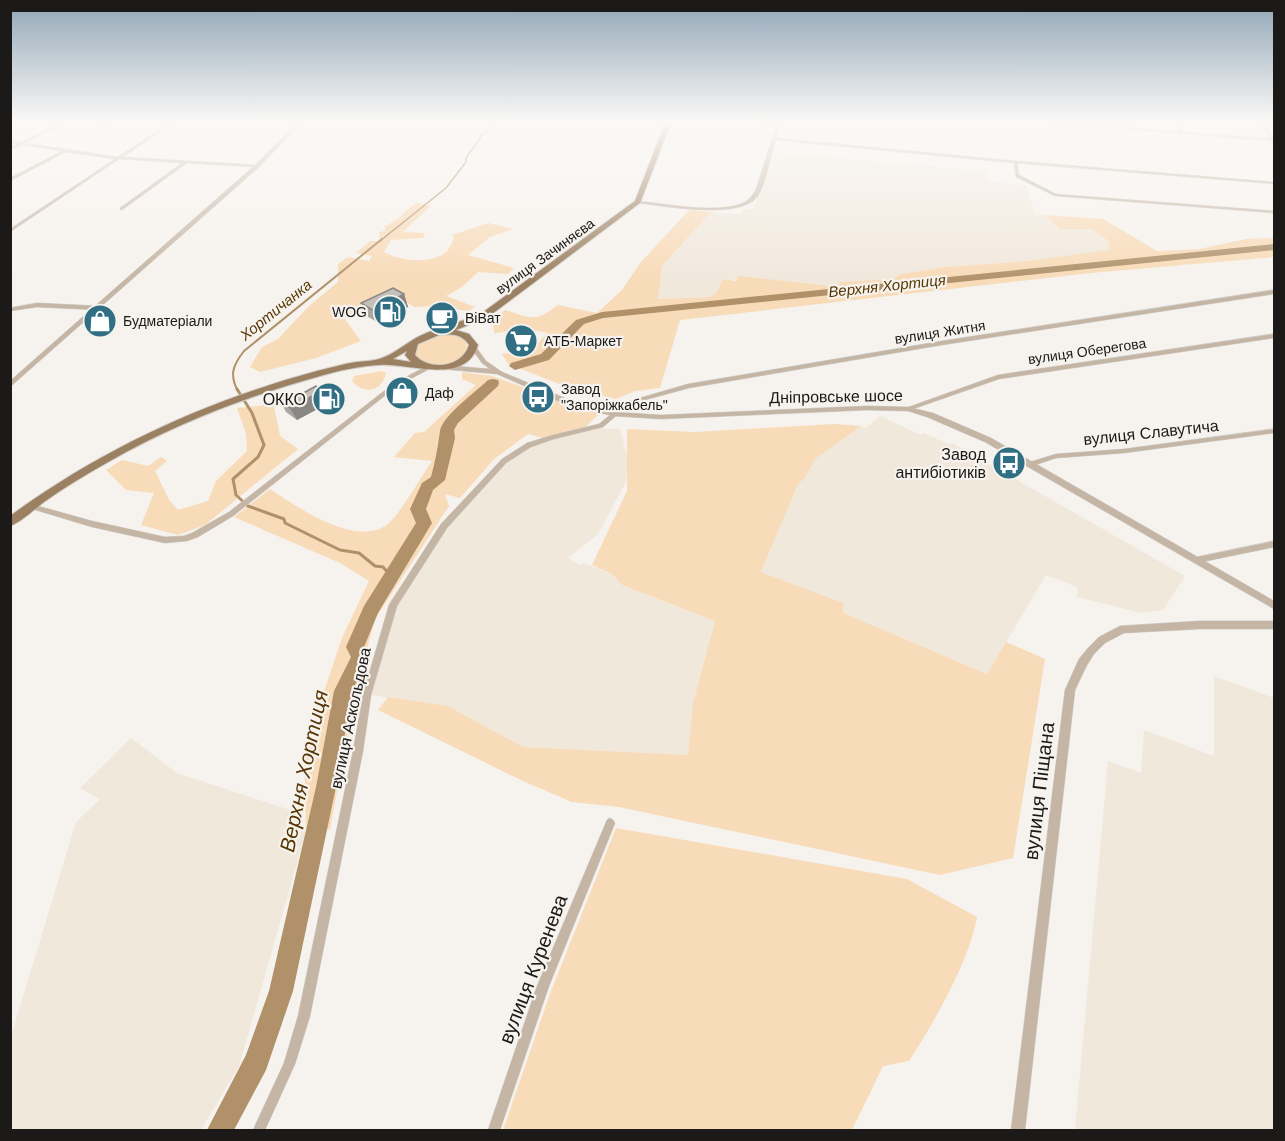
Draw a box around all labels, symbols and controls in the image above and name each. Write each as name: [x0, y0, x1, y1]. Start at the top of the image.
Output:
street label: вулиця Зачиняєва: [493, 215, 598, 297]
water label: Верхня Хортиця: [827, 271, 946, 300]
water label: Хортичанка: [236, 276, 315, 344]
fuel station icon: WOG: [372, 294, 408, 330]
cafe icon: ВіВат: [424, 300, 460, 336]
shop icon: Будматеріали: [82, 303, 118, 339]
place label: WOG: [332, 304, 367, 320]
place label: ВіВат: [465, 310, 501, 326]
place label: Будматеріали: [123, 313, 212, 329]
street label: вулиця Житня: [893, 317, 987, 347]
supermarket icon: АТБ-Маркет: [503, 323, 539, 359]
place label: АТБ-Маркет: [544, 333, 623, 349]
street label: вулиця Оберегова: [1027, 335, 1147, 367]
shop icon: Даф: [384, 375, 420, 411]
bus stop icon: Завод "Запоріжкабель": [520, 379, 556, 415]
fuel station icon: ОККО: [311, 381, 347, 417]
place label: Завод "Запоріжкабель": [561, 381, 668, 413]
place label: Даф: [425, 385, 454, 401]
street label: Дніпровське шосе: [769, 387, 903, 406]
place label: ОККО: [263, 391, 306, 408]
street label: вулиця Славутича: [1083, 417, 1220, 448]
bus stop icon: Завод антибіотиків: [991, 445, 1027, 481]
place label: Завод антибіотиків: [895, 446, 987, 481]
street label: вулиця Аскольдова: [327, 646, 374, 790]
water label: Верхня Хортиця: [275, 688, 332, 854]
street label: вулиця Піщана: [1020, 720, 1058, 861]
street label: вулиця Куренева: [494, 891, 572, 1047]

